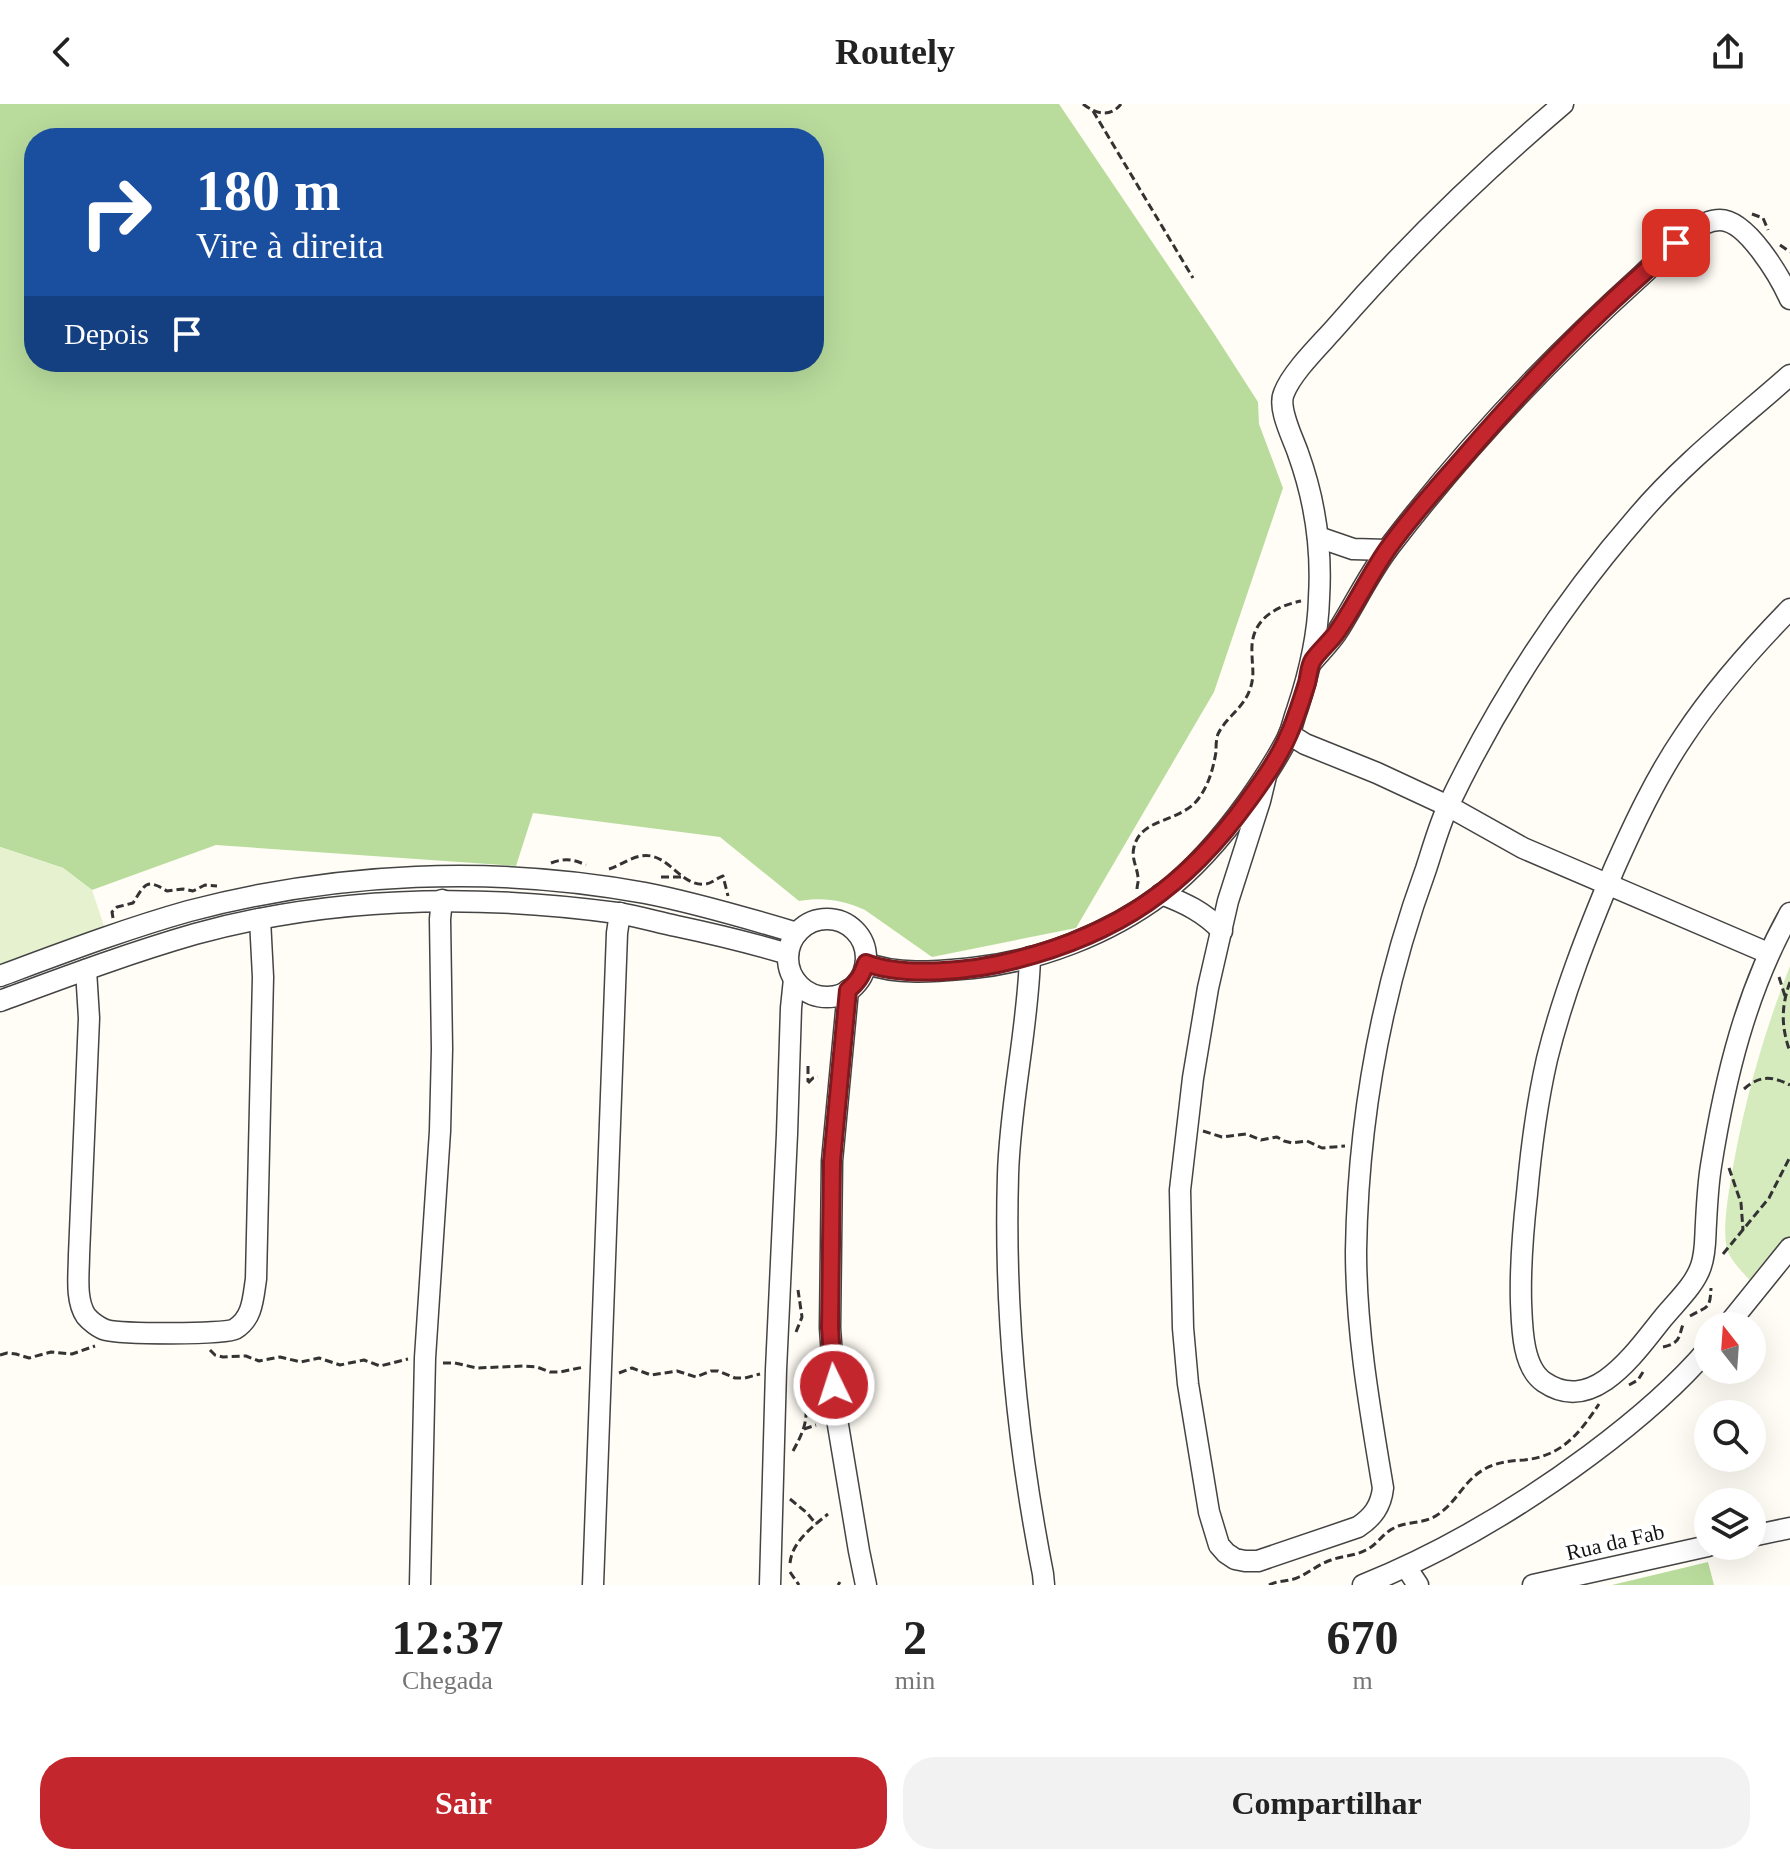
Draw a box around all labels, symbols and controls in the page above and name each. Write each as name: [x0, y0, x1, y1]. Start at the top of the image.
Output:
icon: back: [40, 30, 84, 74]
icon: share: [1706, 30, 1750, 74]
text: Routely: [835, 32, 955, 72]
icon: right: [64, 160, 168, 264]
text: 180 m: [196, 160, 341, 222]
pin: [1642, 209, 1710, 277]
icon: arrive: [1654, 221, 1698, 265]
text: Vire à direita: [196, 226, 384, 266]
icon: arrive: [165, 312, 209, 356]
text: Depois: [64, 317, 149, 350]
north arrow: [1694, 1312, 1766, 1384]
map controls: [1694, 1312, 1766, 1560]
position arrow: [792, 1343, 876, 1427]
button: search: [1694, 1400, 1766, 1472]
button: layers: [1694, 1488, 1766, 1560]
street label: Rua da Fab: [1563, 1519, 1667, 1565]
text: 12:37: [391, 1611, 503, 1664]
text: 2: [903, 1611, 927, 1664]
text: 670: [1327, 1611, 1399, 1664]
text: Chegada: [402, 1666, 493, 1695]
text: min: [895, 1666, 935, 1695]
text: m: [1352, 1666, 1373, 1695]
button: Sair: [40, 1757, 887, 1849]
button: Compartilhar: [903, 1757, 1750, 1849]

